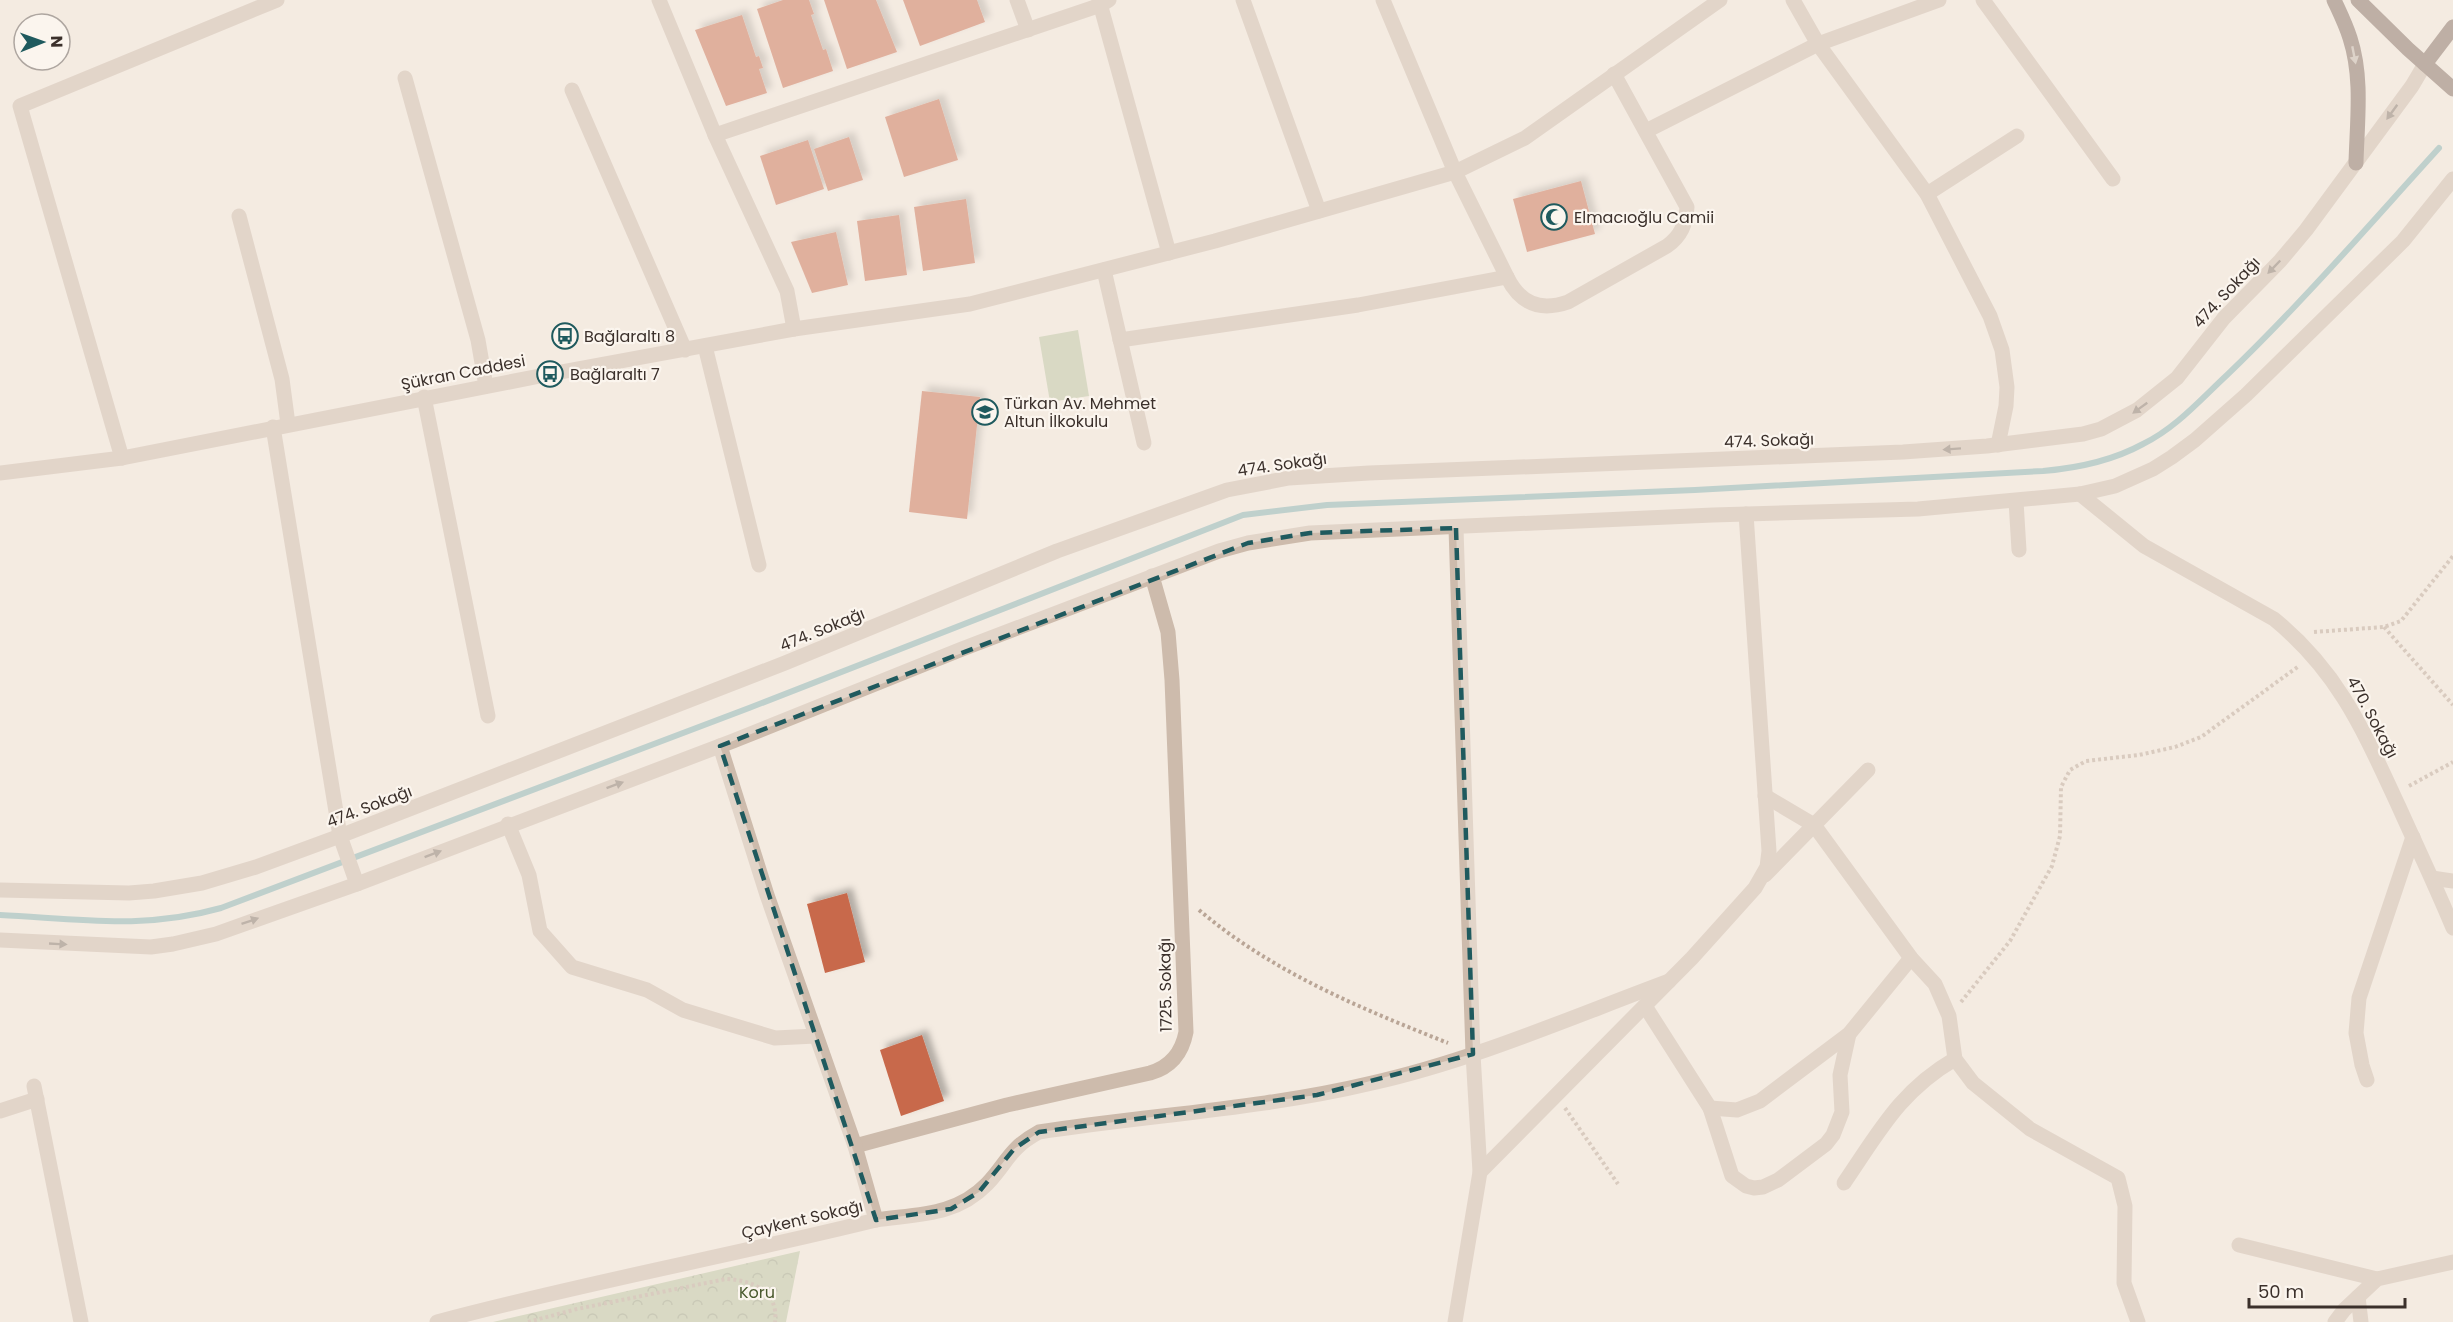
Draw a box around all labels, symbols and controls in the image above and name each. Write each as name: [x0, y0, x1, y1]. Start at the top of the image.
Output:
north arrow: [12, 12, 72, 72]
text: N: [45, 36, 68, 48]
one-way arrow: [2350, 46, 2359, 65]
one-way arrow: [2387, 105, 2399, 120]
mosque icon: Elmacıoğlu Camii: [1539, 202, 1569, 232]
place label: Elmacıoğlu Camii: [1574, 206, 1714, 229]
street label: 474. Sokağı: [2187, 252, 2265, 333]
one-way arrow: [2267, 259, 2281, 273]
bus stop icon: Bağlaraltı 8: [550, 321, 580, 351]
place label: Bağlaraltı 8: [584, 325, 675, 348]
street label: Şükran Caddesi: [399, 349, 527, 396]
bus stop icon: Bağlaraltı 7: [535, 359, 565, 389]
place label: Bağlaraltı 7: [570, 363, 660, 386]
place label: Türkan Av. Mehmet Altun İlkokulu: [1004, 392, 1156, 433]
school or university icon: Türkan Av. Mehmet Altun İlkokulu: [970, 397, 1000, 427]
one-way arrow: [2133, 402, 2149, 414]
street label: 474. Sokağı: [1724, 427, 1814, 454]
one-way arrow: [1943, 444, 1962, 453]
street label: 474. Sokağı: [1236, 447, 1328, 482]
street label: 474. Sokağı: [776, 602, 868, 657]
street label: 470. Sokağı: [2341, 672, 2404, 762]
street label: 474. Sokağı: [323, 780, 415, 833]
one-way arrow: [606, 780, 624, 790]
one-way arrow: [424, 849, 442, 859]
one-way arrow: [241, 916, 259, 926]
street label: 1725. Sokağı: [1153, 938, 1178, 1032]
one-way arrow: [49, 939, 68, 948]
street label: Çaykent Sokağı: [739, 1194, 865, 1245]
scale bar: [2249, 1271, 2405, 1309]
text: 50 m: [2258, 1279, 2304, 1304]
park label: Koru: [739, 1281, 775, 1304]

